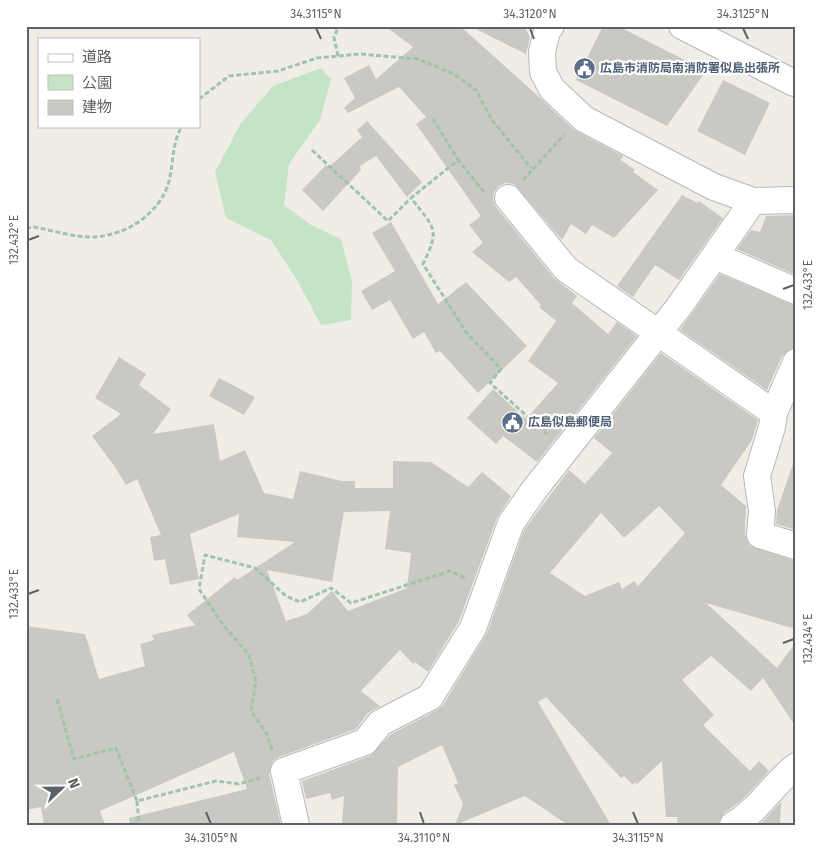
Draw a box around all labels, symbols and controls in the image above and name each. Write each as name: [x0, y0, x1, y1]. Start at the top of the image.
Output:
text: 34.3115°N: [290, 7, 342, 21]
text: 34.3120°N: [503, 7, 557, 21]
text: 34.3125°N: [717, 7, 769, 21]
legend: [38, 38, 200, 128]
text: 道路: [82, 48, 112, 66]
public building icon: 広島市消防局南消防署似島出張所: [572, 56, 596, 80]
place label: 広島市消防局南消防署似島出張所: [600, 61, 780, 75]
text: 公園: [82, 74, 112, 92]
text: 建物: [82, 98, 112, 116]
text: 132.432°E: [7, 215, 21, 265]
text: 132.433°E: [801, 260, 815, 310]
public building icon: 広島似島郵便局: [500, 410, 524, 434]
place label: 広島似島郵便局: [528, 415, 612, 429]
text: 132.433°E: [7, 569, 21, 619]
text: 132.434°E: [801, 614, 815, 664]
north arrow: [38, 764, 88, 814]
text: N: [64, 776, 83, 791]
text: 34.3105°N: [184, 831, 238, 845]
text: 34.3110°N: [398, 831, 450, 845]
text: 34.3115°N: [612, 831, 664, 845]

